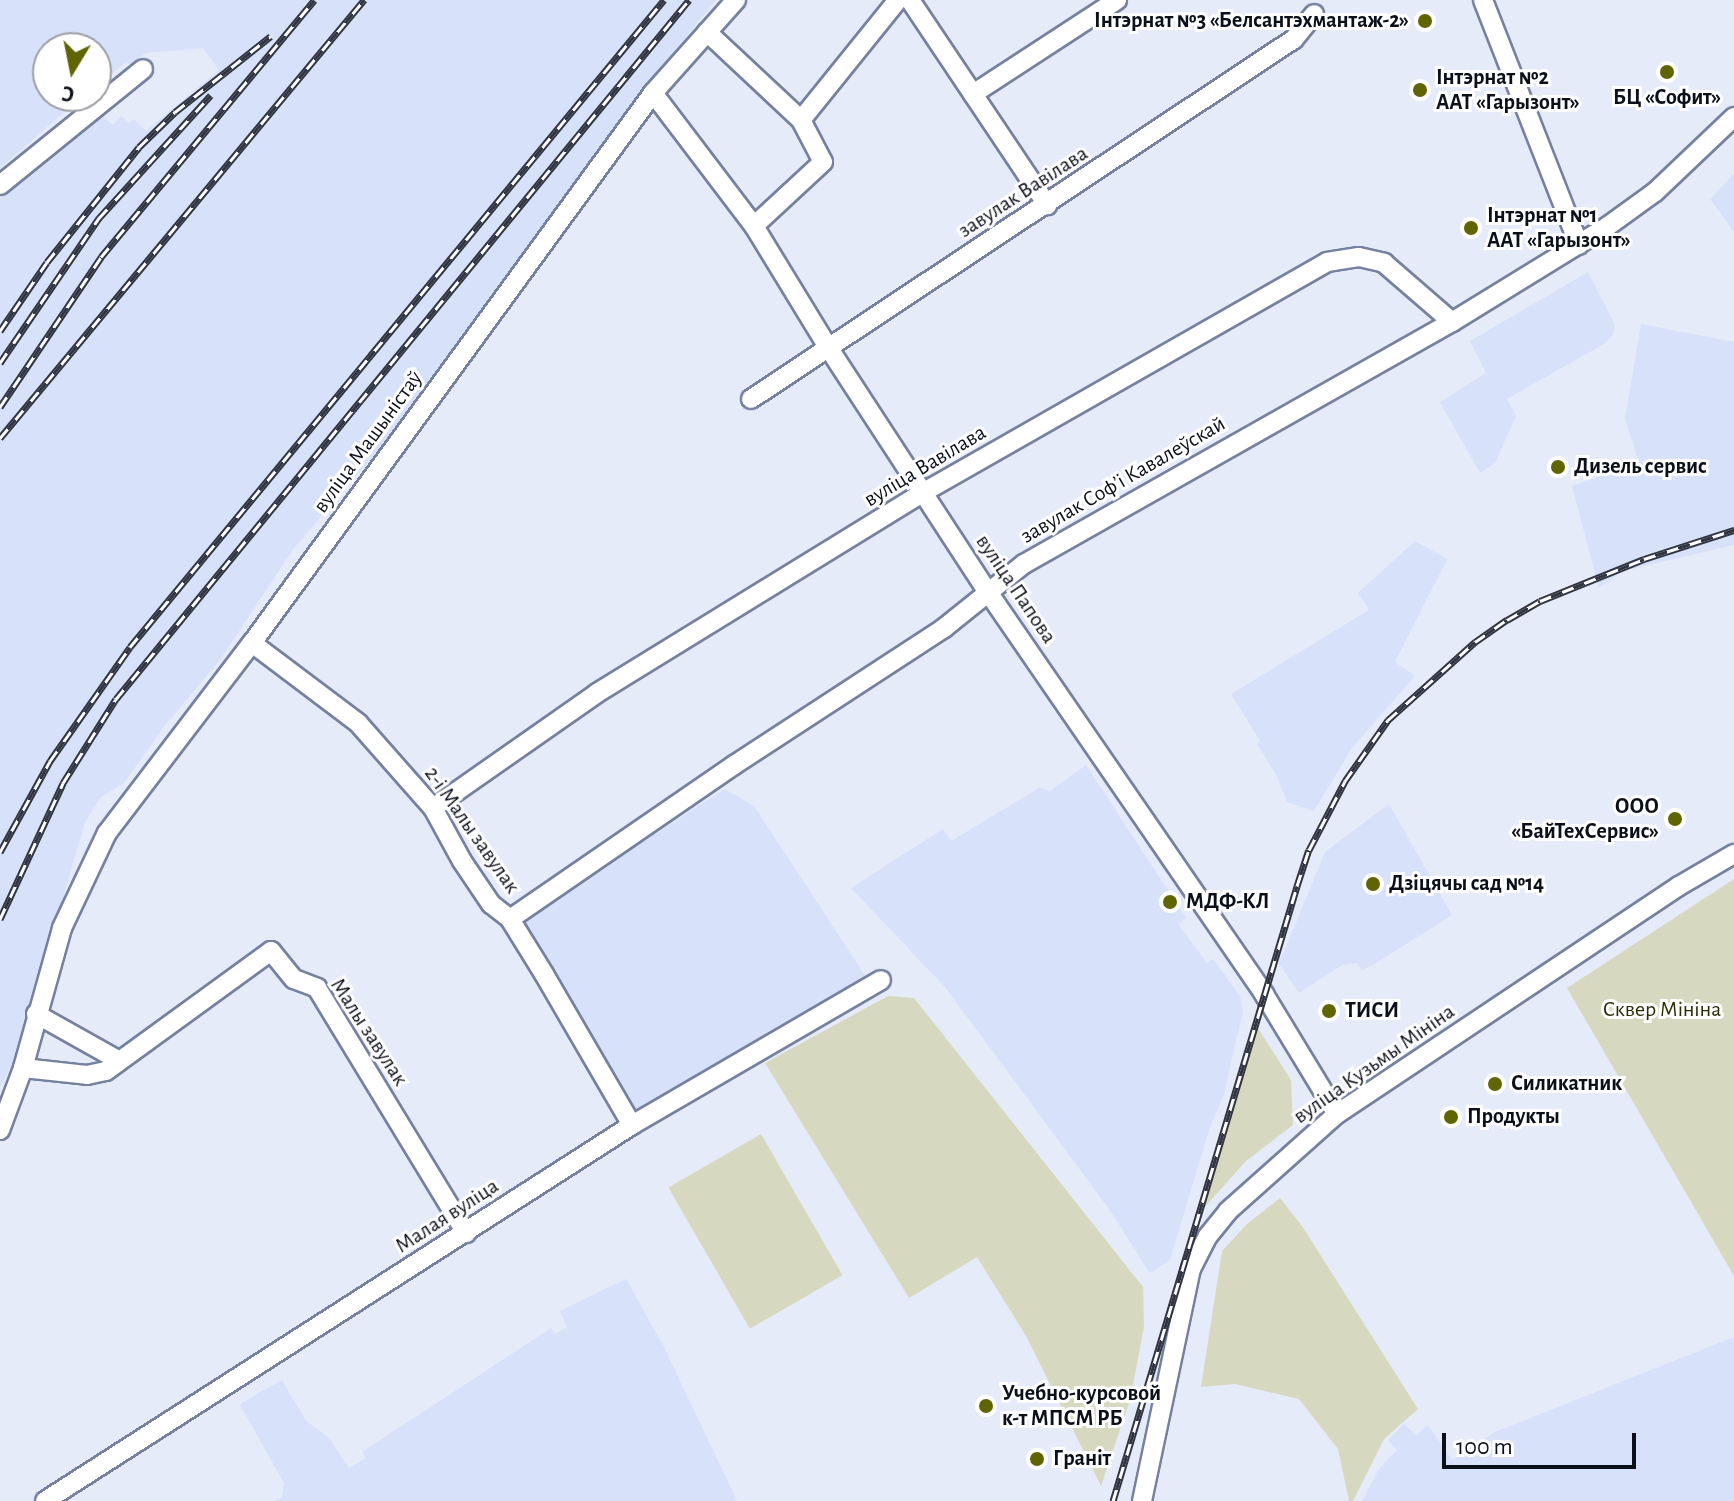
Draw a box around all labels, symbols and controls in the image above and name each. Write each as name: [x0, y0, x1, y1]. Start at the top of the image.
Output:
place label: Інтэрнат №3 «Белсантэхмантаж-2»: [1094, 8, 1409, 34]
marker: Інтэрнат №3 «Белсантэхмантаж-2»: [1416, 12, 1434, 30]
north arrow: [32, 32, 112, 112]
marker: БЦ «Софит»: [1658, 63, 1676, 81]
place label: Інтэрнат №2 ААТ «Гарызонт»: [1436, 64, 1580, 116]
marker: Інтэрнат №2 ААТ «Гарызонт»: [1411, 81, 1429, 99]
text: С: [60, 82, 76, 106]
place label: БЦ «Софит»: [1613, 85, 1721, 111]
street label: завулак Вавілава: [953, 140, 1093, 244]
place label: Інтэрнат №1 ААТ «Гарызонт»: [1487, 202, 1631, 254]
marker: Інтэрнат №1 ААТ «Гарызонт»: [1462, 219, 1480, 237]
street label: вуліца Машыністаў: [308, 366, 428, 518]
street label: завулак Софʼі Кавалеўскай: [1016, 411, 1230, 549]
street label: вуліца Вавілава: [859, 419, 991, 513]
place label: Дизель сервис: [1574, 454, 1707, 480]
marker: Дизель сервис: [1549, 458, 1567, 476]
street label: вуліца Папова: [970, 529, 1062, 649]
street label: 2-і Малы завулак: [419, 761, 525, 899]
place label: ООО «БайТехСервис»: [1511, 793, 1659, 844]
marker: ООО «БайТехСервис»: [1666, 810, 1684, 828]
place label: Дзіцячы сад №14: [1389, 871, 1544, 897]
marker: Дзіцячы сад №14: [1364, 875, 1382, 893]
place label: МДФ-КЛ: [1186, 889, 1270, 915]
marker: МДФ-КЛ: [1161, 893, 1179, 911]
street label: Малы завулак: [324, 973, 414, 1091]
park label: Сквер Мініна: [1603, 997, 1721, 1023]
street label: вуліца Кузьмы Мініна: [1288, 998, 1460, 1130]
place label: ТИСИ: [1345, 998, 1399, 1024]
marker: ТИСИ: [1320, 1002, 1338, 1020]
place label: Силикатник: [1511, 1071, 1622, 1097]
marker: Силикатник: [1486, 1075, 1504, 1093]
place label: Продукты: [1467, 1104, 1560, 1130]
marker: Продукты: [1442, 1108, 1460, 1126]
street label: Малая вуліца: [390, 1173, 504, 1259]
place label: Учебно-курсовой к-т МПСМ РБ: [1002, 1380, 1161, 1432]
marker: Учебно-курсовой к-т МПСМ РБ: [977, 1397, 995, 1415]
scale bar: [1446, 1417, 1640, 1467]
text: 100 m: [1456, 1435, 1513, 1459]
place label: Граніт: [1053, 1446, 1111, 1472]
marker: Граніт: [1028, 1450, 1046, 1468]

